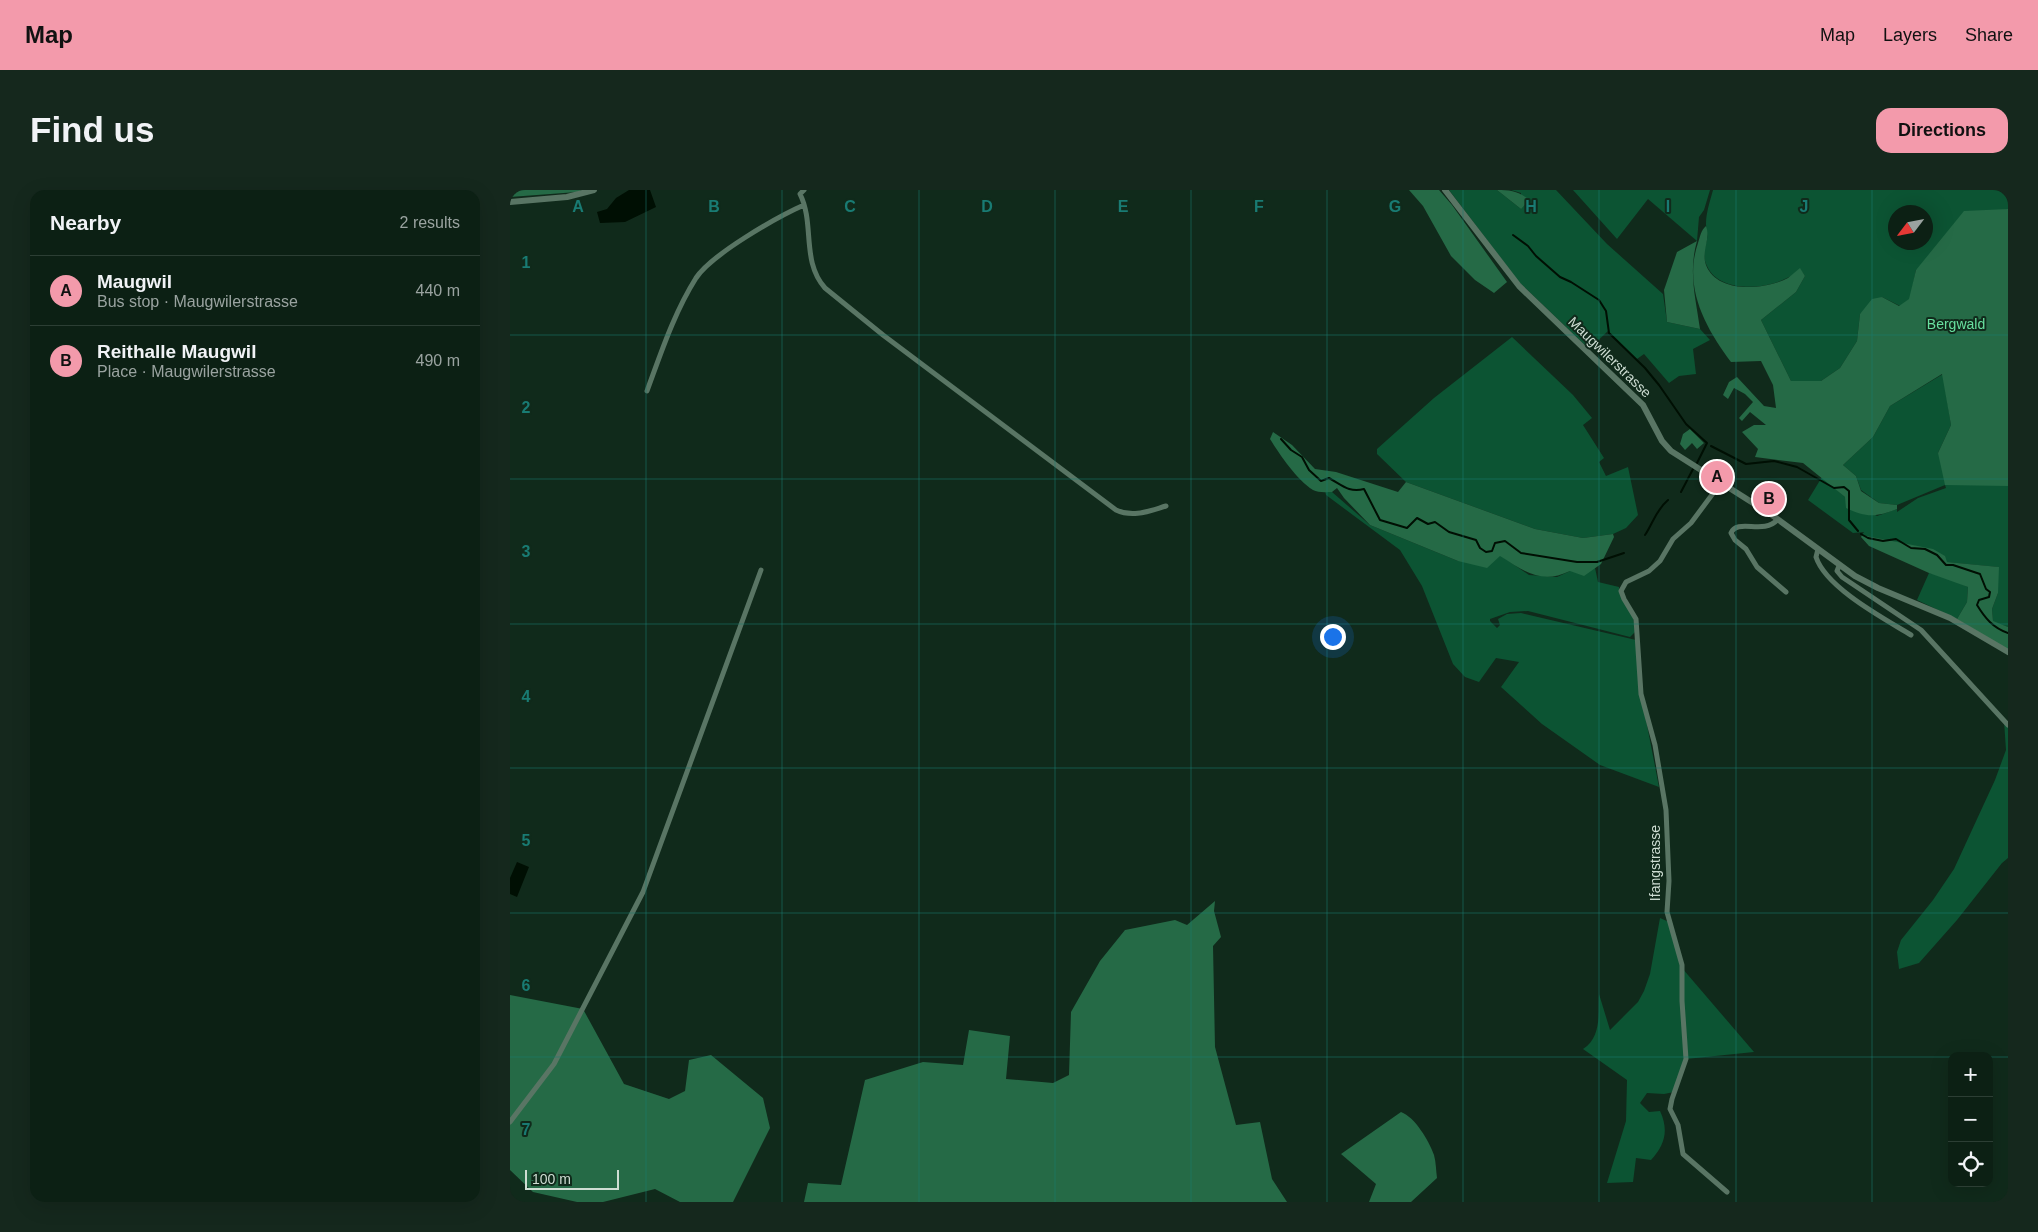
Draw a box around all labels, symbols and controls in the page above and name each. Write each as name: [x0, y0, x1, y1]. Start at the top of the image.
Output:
text: Map: [25, 21, 73, 48]
text: Map: [1820, 25, 1855, 45]
text: Layers: [1883, 25, 1937, 45]
text: Share: [1965, 25, 2013, 45]
button: Directions: [1876, 108, 2008, 153]
text: Find us: [30, 110, 154, 149]
text: A: [572, 198, 584, 215]
text: B: [708, 198, 720, 215]
text: C: [844, 198, 856, 215]
text: D: [981, 198, 993, 215]
text: E: [1118, 198, 1129, 215]
text: F: [1254, 198, 1264, 215]
text: G: [1389, 198, 1401, 215]
text: H: [1525, 198, 1537, 215]
text: I: [1666, 198, 1670, 215]
text: J: [1800, 198, 1808, 215]
north arrow: [1888, 205, 1933, 250]
text: Nearby: [50, 211, 121, 234]
text: 2 results: [400, 214, 460, 231]
text: 1: [522, 254, 531, 271]
text: Maugwil: [97, 271, 172, 292]
text: A: [60, 282, 72, 299]
text: 440 m: [416, 282, 460, 299]
text: Bus stop · Maugwilerstrasse: [97, 293, 298, 310]
street label: Maugwilerstrasse: [1565, 313, 1655, 401]
park label: Bergwald: [1927, 316, 1985, 332]
text: Reithalle Maugwil: [97, 341, 256, 362]
text: B: [60, 352, 72, 369]
text: 490 m: [416, 352, 460, 369]
text: Place · Maugwilerstrasse: [97, 363, 276, 380]
text: 2: [522, 399, 531, 416]
pin: A: [1701, 458, 1733, 496]
pin: B: [1753, 480, 1785, 518]
text: 3: [522, 543, 531, 560]
your location: [1320, 624, 1346, 650]
text: 4: [522, 688, 531, 705]
street label: Ifangstrasse: [1647, 825, 1663, 901]
text: 5: [522, 832, 531, 849]
text: 6: [522, 977, 531, 994]
map controls: [1948, 1052, 1993, 1187]
button: +: [1948, 1052, 1993, 1097]
button: −: [1948, 1097, 1993, 1142]
text: 7: [522, 1121, 531, 1138]
button: locate: [1948, 1142, 1993, 1187]
scale bar: [525, 1167, 619, 1190]
text: 100 m: [532, 1171, 571, 1187]

